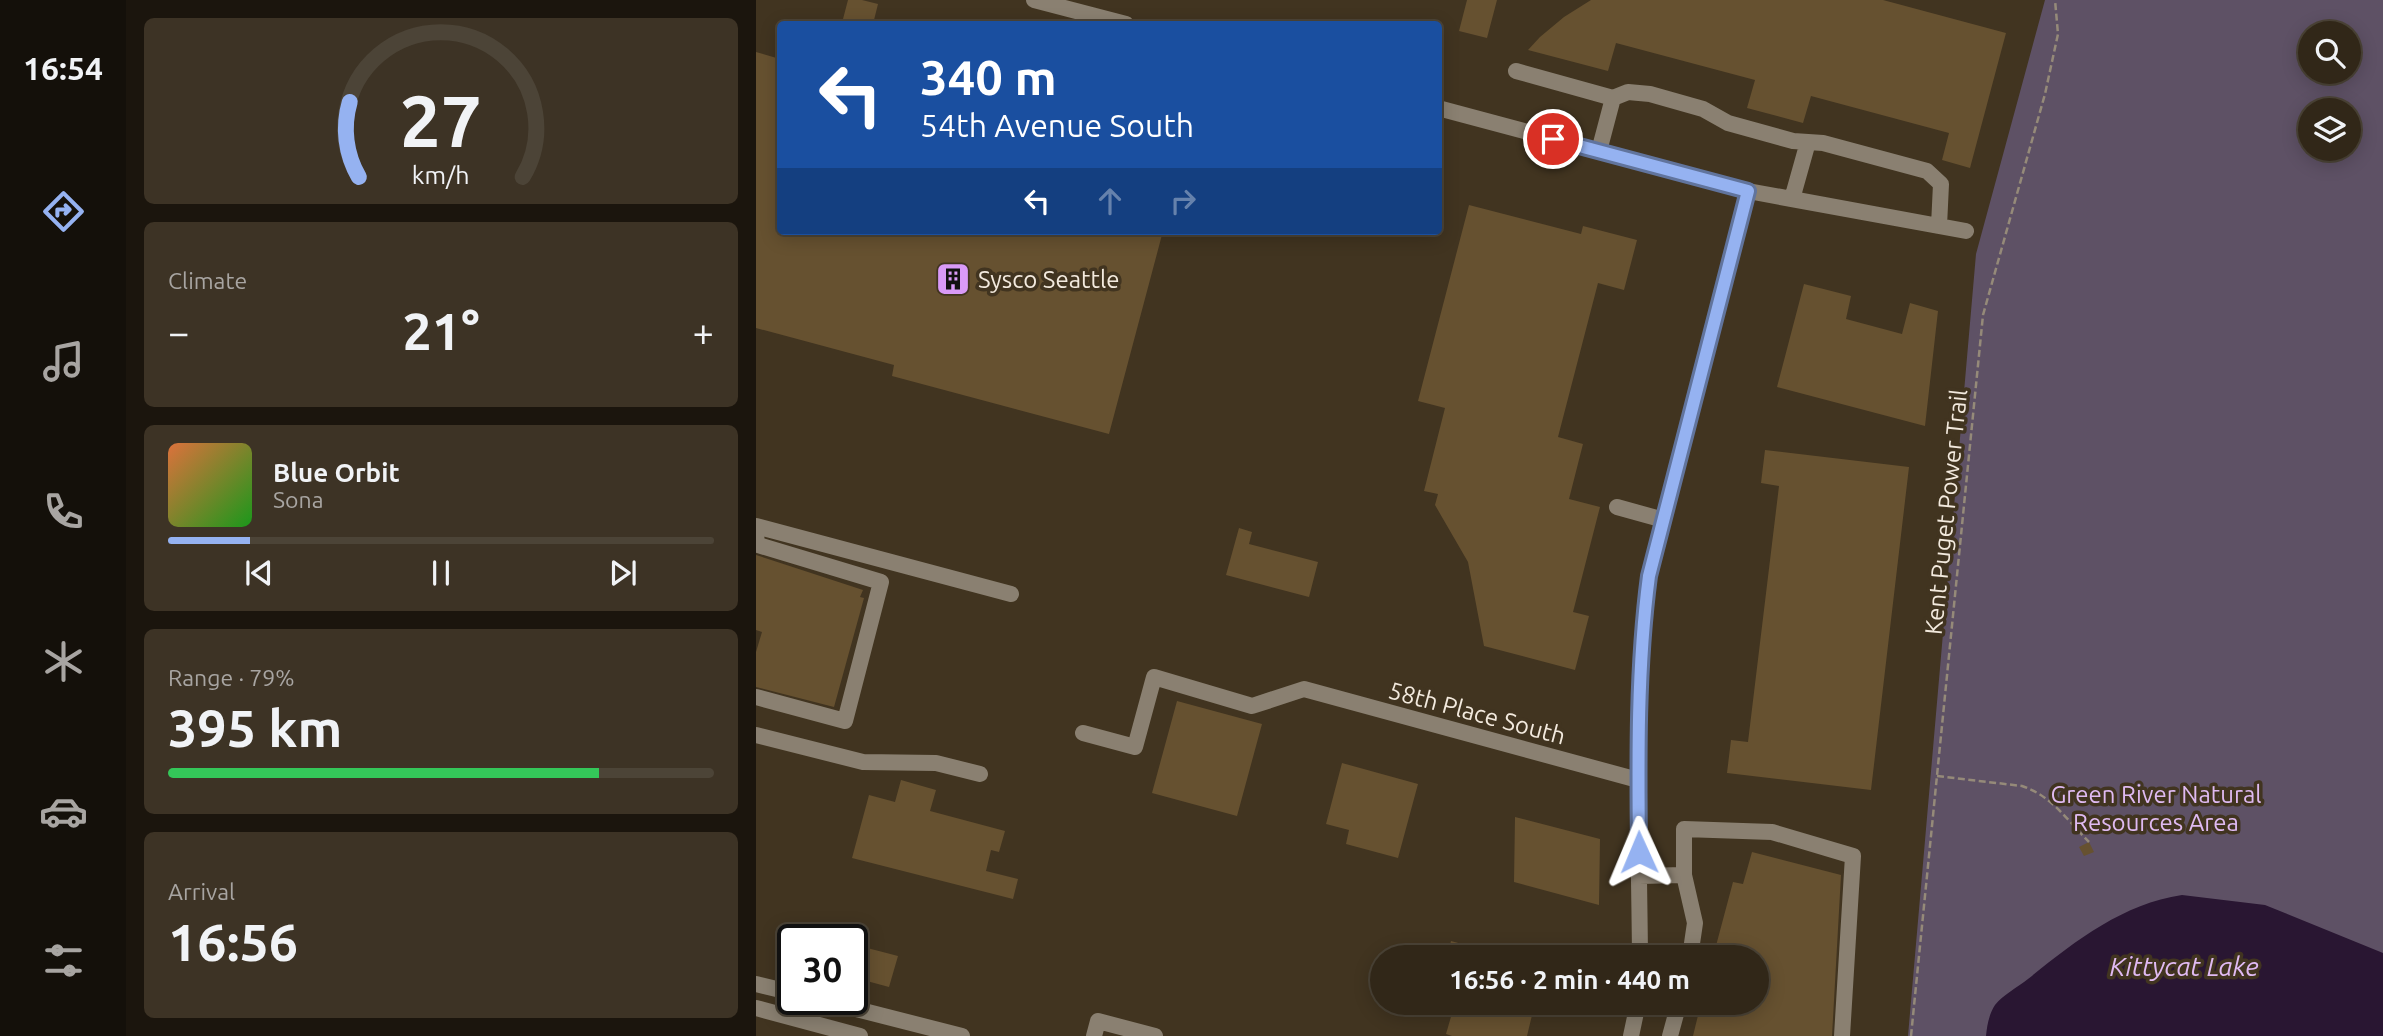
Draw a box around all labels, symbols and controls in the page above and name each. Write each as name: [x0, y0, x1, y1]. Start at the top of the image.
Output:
map controls: [2298, 21, 2361, 161]
button: search: [2298, 21, 2361, 84]
icon: left: [805, 49, 896, 140]
text: 340 m: [920, 49, 1057, 104]
text: 16:54: [23, 50, 103, 86]
text: 27: [400, 79, 482, 161]
button: layers: [2298, 98, 2361, 161]
text: 54th Avenue South: [920, 107, 1194, 143]
pin: [1523, 109, 1583, 169]
icon: arrive: [1534, 120, 1572, 158]
text: km/h: [412, 161, 470, 189]
icon: left: [1018, 182, 1056, 220]
icon: ahead: [1091, 182, 1129, 220]
icon: right: [1164, 182, 1202, 220]
icon: directions: [39, 187, 88, 236]
building icon: Sysco Seattle: [934, 260, 972, 298]
place label: Sysco Seattle: [978, 266, 1119, 293]
text: Climate: [168, 268, 247, 293]
text: 21°: [402, 302, 480, 360]
text: −: [168, 311, 189, 353]
text: +: [693, 311, 714, 353]
icon: music: [39, 337, 88, 386]
street label: Kent Puget Power Trail: [1920, 388, 1972, 636]
text: Blue Orbit: [273, 458, 400, 487]
icon: phone: [39, 487, 88, 536]
text: Sona: [273, 487, 323, 512]
icon: previous: [240, 554, 278, 592]
icon: pause: [422, 554, 460, 592]
icon: next: [604, 554, 642, 592]
icon: climate: [39, 637, 88, 686]
text: Range · 79%: [168, 665, 295, 690]
street label: 58th Place South: [1386, 676, 1568, 750]
text: 395 km: [168, 699, 342, 757]
park label: Green River Natural Resources Area: [2050, 781, 2262, 836]
icon: car: [39, 787, 88, 836]
position arrow: [1602, 815, 1676, 889]
text: Arrival: [168, 879, 235, 904]
text: 16:56: [168, 913, 298, 971]
speed limit sign: 30: [777, 924, 868, 1015]
icon: filters: [39, 936, 88, 985]
water label: Kittycat Lake: [2110, 952, 2258, 981]
text: 16:56 · 2 min · 440 m: [1449, 965, 1690, 994]

